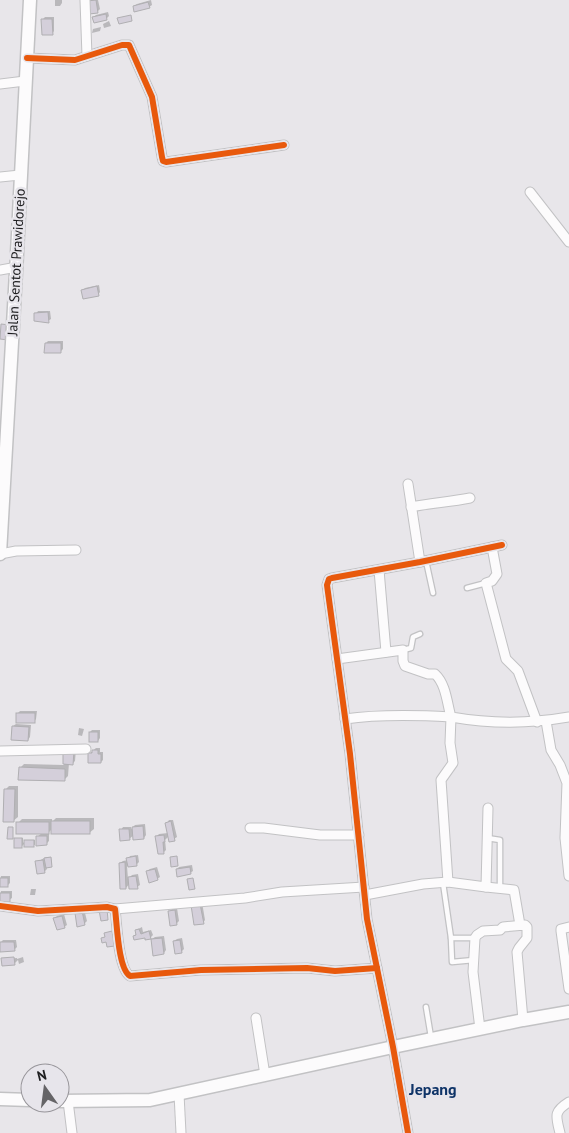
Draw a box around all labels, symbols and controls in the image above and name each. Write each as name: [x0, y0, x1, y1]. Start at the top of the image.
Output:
street label: Jalan Sentot Prawidorejo: [3, 188, 29, 337]
north arrow: [20, 1063, 70, 1113]
text: N: [35, 1066, 48, 1085]
district label: Jepang: [408, 1079, 457, 1099]

